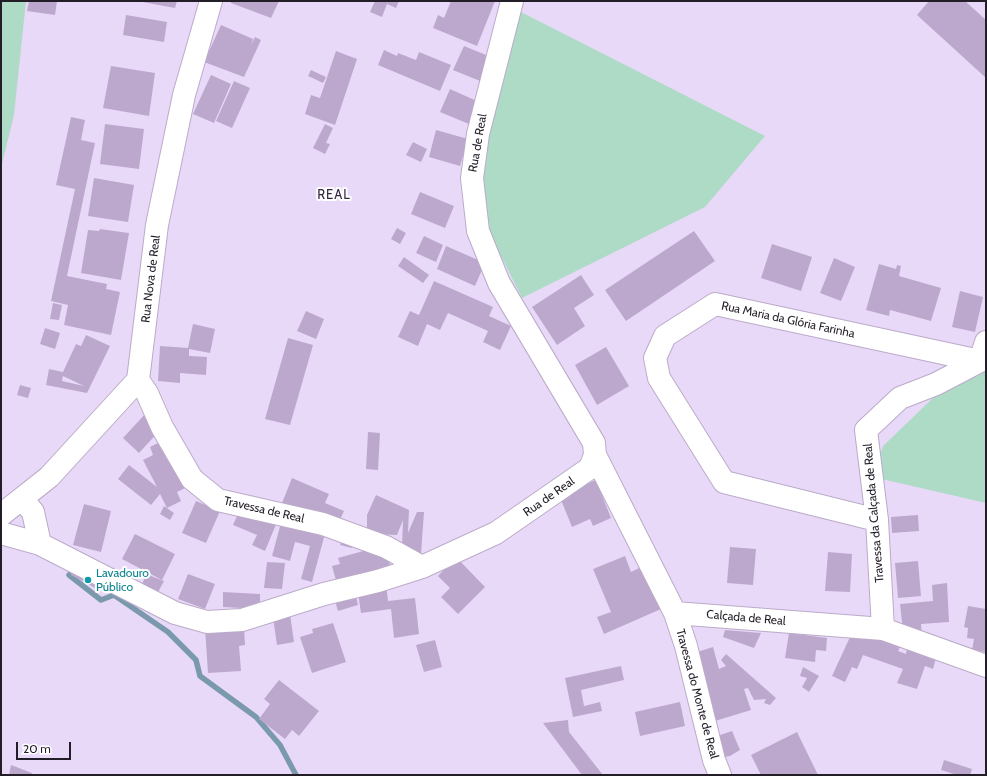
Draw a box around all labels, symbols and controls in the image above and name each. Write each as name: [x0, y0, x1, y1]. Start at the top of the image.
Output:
street label: Rua de Real: [466, 113, 490, 173]
district label: REAL: [317, 187, 351, 203]
street label: Rua Nova de Real: [138, 234, 164, 324]
street label: Rua Maria da Glória Farinha: [720, 299, 856, 341]
street label: Travessa da Calçada de Real: [861, 443, 887, 583]
street label: Rua de Real: [521, 474, 577, 520]
street label: Travessa de Real: [222, 494, 306, 526]
place label: Lavadouro Público: [96, 566, 149, 594]
marker: Lavadouro Público: [83, 575, 93, 585]
street label: Calçada de Real: [706, 607, 786, 629]
street label: Travessa do Monte de Real: [673, 628, 721, 760]
scale bar: [18, 734, 73, 760]
text: 20 m: [23, 741, 51, 756]

